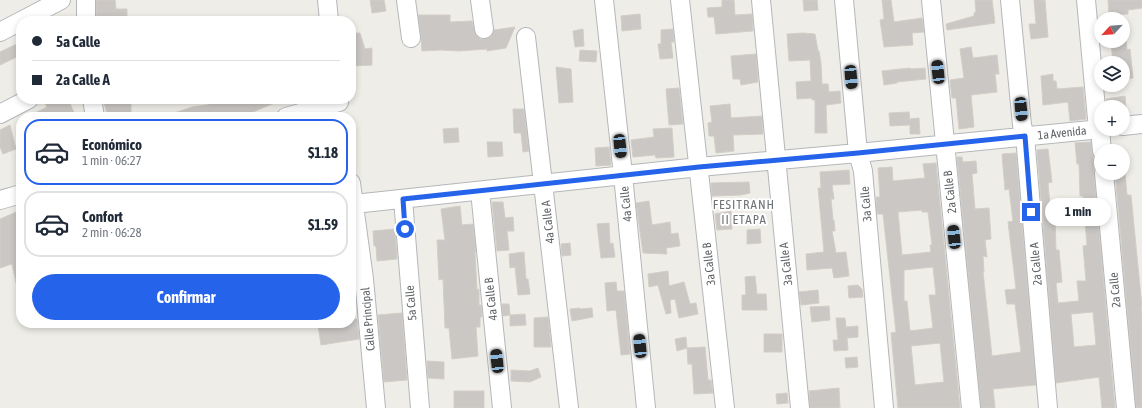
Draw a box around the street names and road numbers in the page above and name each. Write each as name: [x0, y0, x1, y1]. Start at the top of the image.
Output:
street label: 1a Avenida: [1037, 123, 1087, 143]
street label: 2a Calle B: [941, 170, 959, 214]
street label: 4a Calle: [617, 186, 635, 222]
street label: 3a Calle: [857, 186, 875, 222]
street label: 4a Calle A: [539, 200, 557, 244]
street label: 3a Calle B: [700, 242, 718, 286]
street label: 3a Calle A: [777, 242, 795, 286]
street label: 2a Calle A: [1027, 242, 1045, 286]
street label: 2a Calle: [1106, 272, 1124, 308]
street label: 4a Calle B: [482, 277, 500, 321]
street label: 5a Calle: [402, 285, 420, 321]
street label: Calle Principal: [358, 286, 378, 351]

